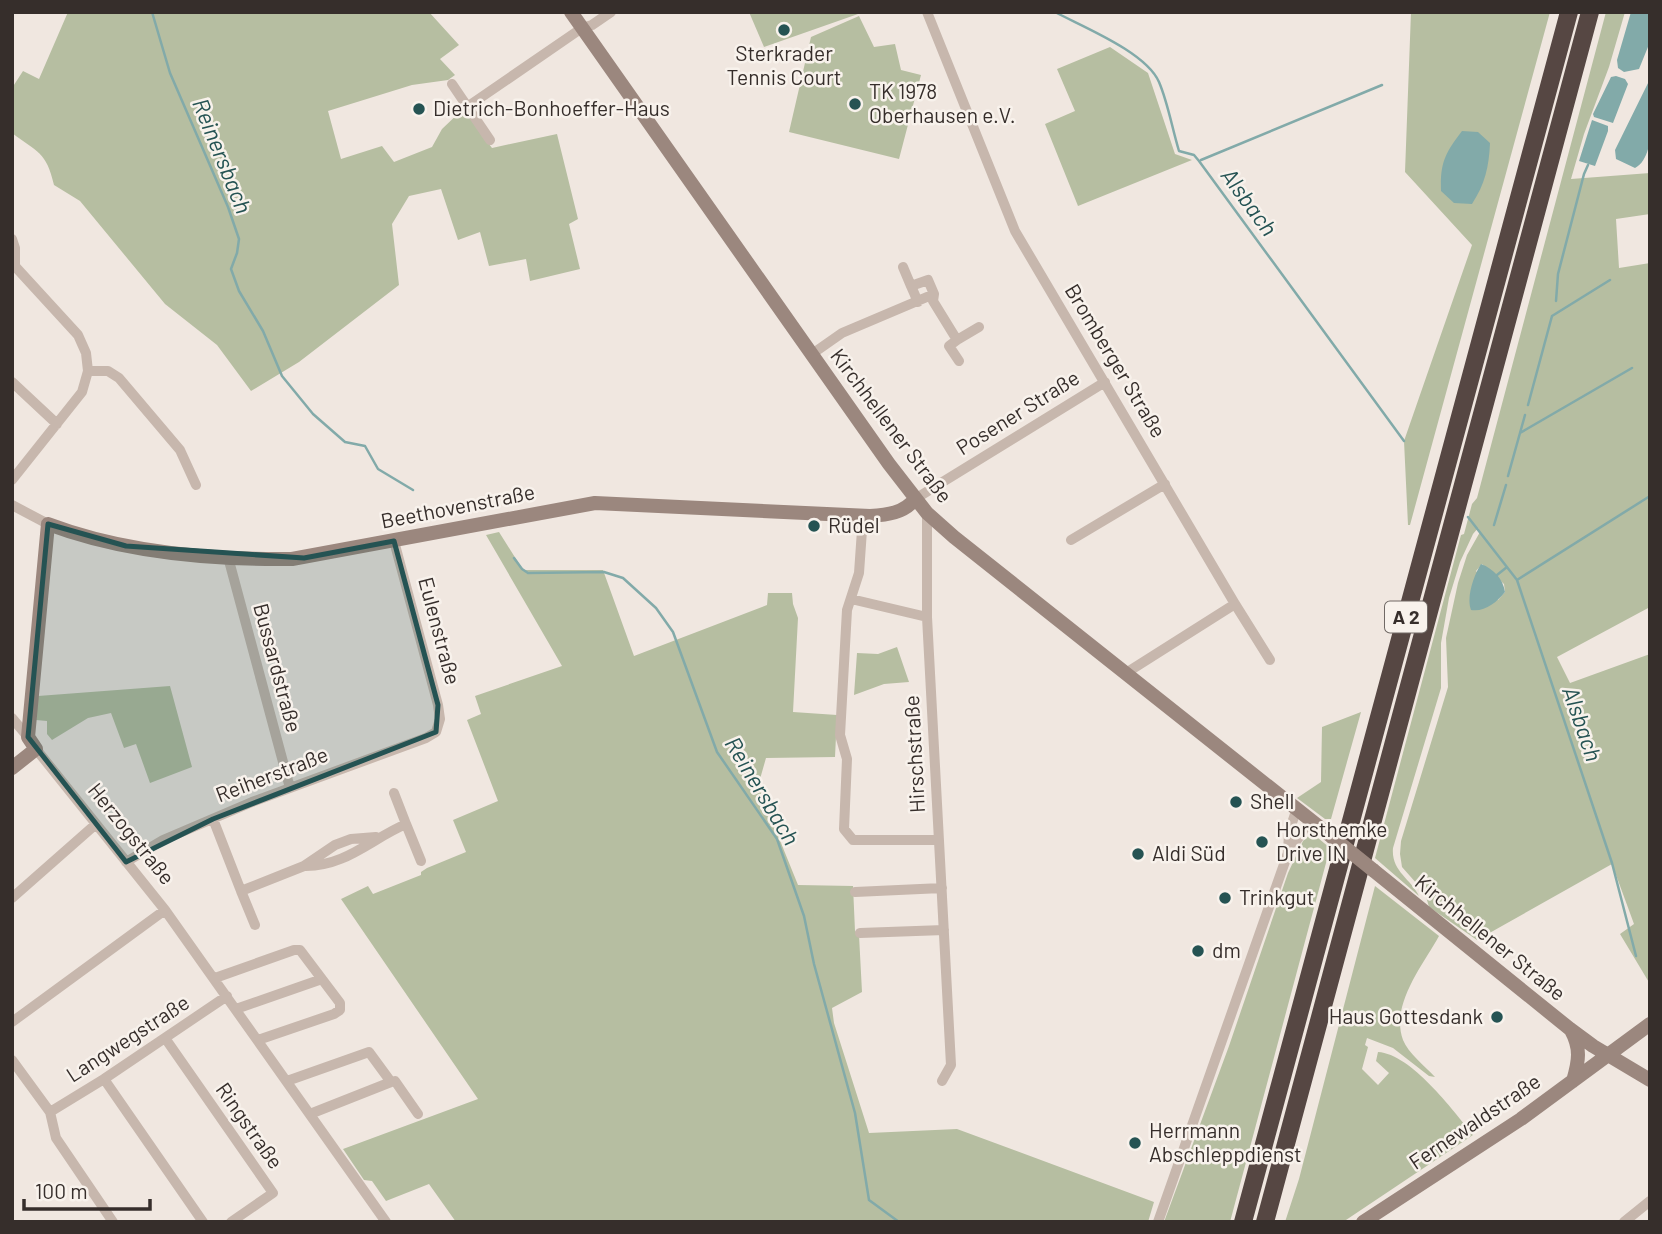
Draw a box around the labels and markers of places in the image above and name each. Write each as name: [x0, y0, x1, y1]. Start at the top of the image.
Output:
marker: Sterkrader Tennis Court: [776, 22, 792, 38]
place label: Sterkrader Tennis Court: [727, 40, 841, 89]
place label: TK 1978 Oberhausen e.V.: [869, 78, 1016, 127]
place label: Dietrich-Bonhoeffer-Haus: [433, 95, 670, 120]
marker: TK 1978 Oberhausen e.V.: [847, 96, 863, 112]
marker: Dietrich-Bonhoeffer-Haus: [411, 101, 427, 117]
place label: Rüdel: [828, 512, 880, 537]
marker: Rüdel: [806, 518, 822, 534]
place label: Shell: [1250, 788, 1294, 813]
marker: Shell: [1228, 794, 1244, 810]
place label: Horsthemke Drive IN: [1276, 816, 1388, 865]
marker: Horsthemke Drive IN: [1254, 834, 1270, 850]
place label: Aldi Süd: [1152, 840, 1226, 865]
marker: Aldi Süd: [1130, 846, 1146, 862]
place label: Trinkgut: [1239, 884, 1315, 909]
marker: Trinkgut: [1217, 890, 1233, 906]
place label: dm: [1212, 937, 1241, 962]
marker: dm: [1190, 943, 1206, 959]
place label: Haus Gottesdank: [1329, 1003, 1483, 1028]
marker: Haus Gottesdank: [1489, 1009, 1505, 1025]
place label: Herrmann Abschleppdienst: [1149, 1117, 1302, 1166]
marker: Herrmann Abschleppdienst: [1127, 1135, 1143, 1151]

